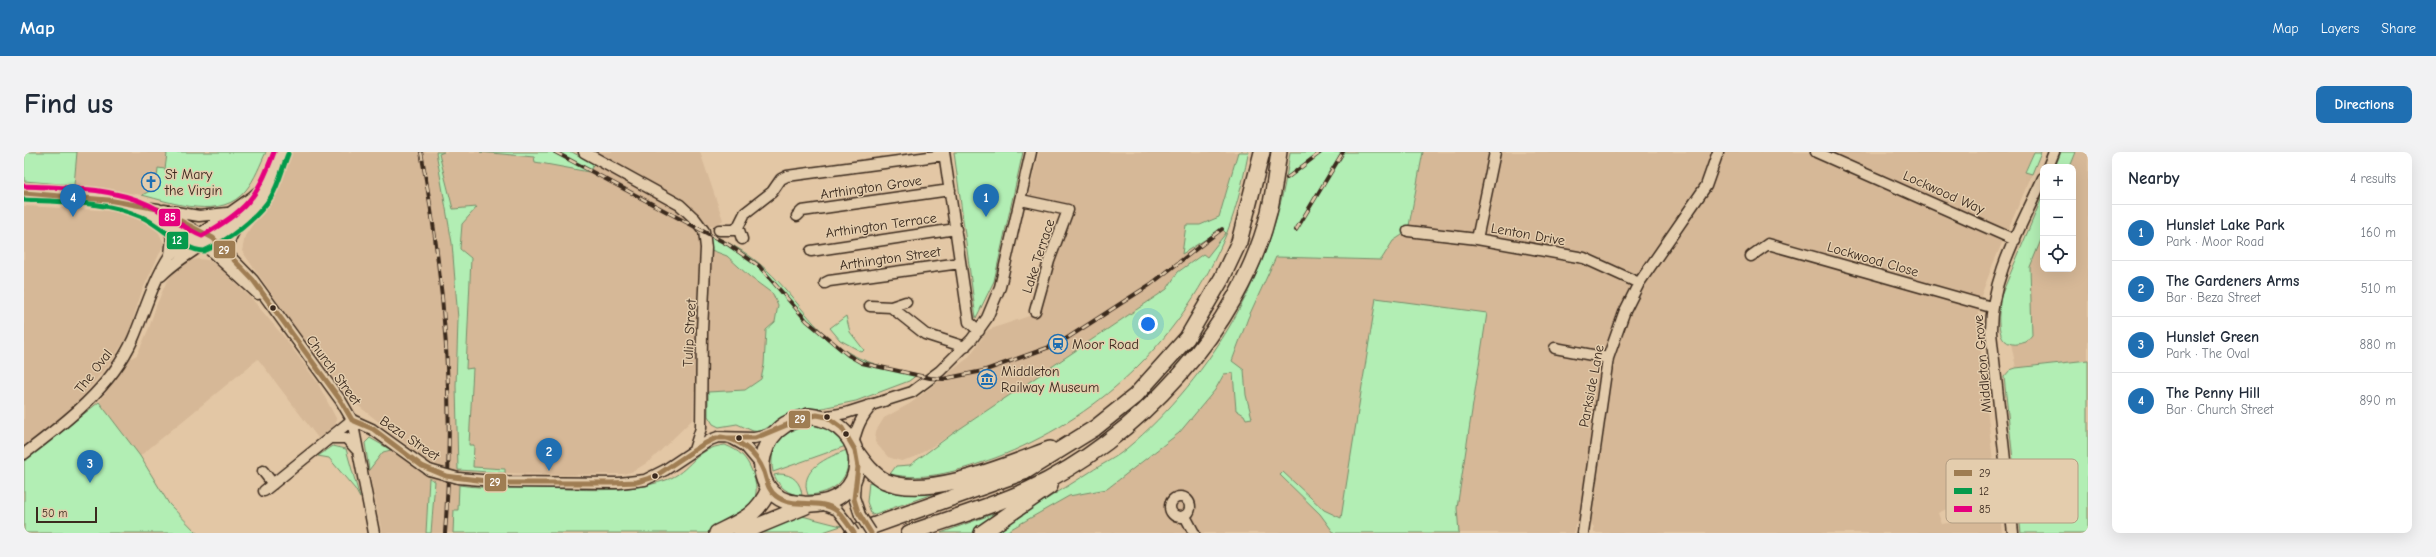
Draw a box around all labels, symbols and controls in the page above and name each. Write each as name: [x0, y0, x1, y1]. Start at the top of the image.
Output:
text: Map: [20, 17, 55, 39]
text: Map: [2272, 20, 2299, 37]
text: Layers: [2321, 20, 2359, 37]
text: Share: [2381, 20, 2416, 37]
button: Directions: [2316, 86, 2412, 123]
text: Find us: [24, 88, 113, 120]
map controls: [2040, 164, 2076, 272]
button: +: [2040, 164, 2076, 200]
place label: St Mary the Virgin: [164, 166, 222, 199]
street label: Lockwood Way: [1900, 167, 1988, 218]
text: Nearby: [2128, 169, 2179, 188]
church icon: St Mary the Virgin: [140, 171, 162, 193]
text: 4 results: [2350, 171, 2396, 186]
street label: Arthington Grove: [819, 172, 923, 203]
pin: 4: [60, 184, 86, 217]
pin: 1: [973, 184, 999, 217]
button: −: [2040, 200, 2076, 236]
line badge: 85: [158, 208, 181, 227]
street label: Arthington Terrace: [824, 209, 938, 242]
text: 85: [164, 211, 176, 224]
text: Hunslet Lake Park: [2166, 216, 2285, 234]
street label: Lake Terrace: [1018, 217, 1058, 295]
street label: Lenton Drive: [1489, 220, 1566, 249]
text: 1: [2138, 225, 2144, 240]
text: 160 m: [2361, 225, 2396, 240]
line badge: 12: [166, 231, 189, 250]
text: 12: [172, 234, 182, 247]
text: Park · Moor Road: [2166, 234, 2264, 249]
button: locate: [2040, 236, 2076, 272]
street label: Lockwood Close: [1825, 238, 1921, 281]
line badge: 29: [213, 240, 236, 259]
street label: Arthington Street: [838, 243, 943, 274]
text: 29: [218, 244, 230, 257]
text: The Gardeners Arms: [2166, 272, 2299, 290]
text: 2: [2138, 281, 2144, 296]
text: 510 m: [2361, 281, 2396, 296]
text: Bar · Beza Street: [2166, 290, 2260, 305]
street label: Tulip Street: [679, 298, 700, 367]
unlabelled marker: [268, 303, 278, 313]
your location: [1138, 314, 1158, 334]
street label: Middleton Grove: [1970, 314, 1995, 414]
text: Hunslet Green: [2166, 328, 2259, 346]
street label: Church Street: [303, 332, 365, 409]
station icon: Moor Road: [1047, 333, 1069, 355]
place label: Moor Road: [1072, 336, 1139, 353]
text: 3: [2138, 337, 2144, 352]
text: 880 m: [2360, 337, 2396, 352]
street label: Parkside Lane: [1575, 343, 1608, 429]
street label: The Oval: [71, 346, 116, 397]
text: Park · The Oval: [2166, 346, 2250, 361]
place label: Middleton Railway Museum: [1001, 363, 1099, 396]
museum icon: Middleton Railway Museum: [976, 368, 998, 390]
text: The Penny Hill: [2166, 384, 2260, 402]
text: 4: [2138, 393, 2144, 408]
text: 890 m: [2359, 393, 2396, 408]
text: Bar · Church Street: [2166, 402, 2273, 417]
line badge: 29: [788, 410, 811, 429]
street label: Beza Street: [377, 412, 444, 465]
unlabelled marker: [822, 412, 832, 422]
text: 29: [794, 413, 806, 426]
unlabelled marker: [841, 429, 851, 439]
unlabelled marker: [734, 433, 744, 443]
pin: 2: [536, 438, 562, 471]
pin: 3: [77, 450, 103, 483]
legend: [1946, 459, 2078, 523]
text: 29: [1979, 467, 1991, 480]
unlabelled marker: [650, 471, 660, 481]
line badge: 29: [484, 473, 507, 492]
text: 29: [489, 476, 501, 489]
text: 12: [1979, 485, 1989, 498]
text: 85: [1979, 503, 1991, 516]
scale bar: [36, 505, 97, 524]
text: 50 m: [42, 507, 67, 520]

